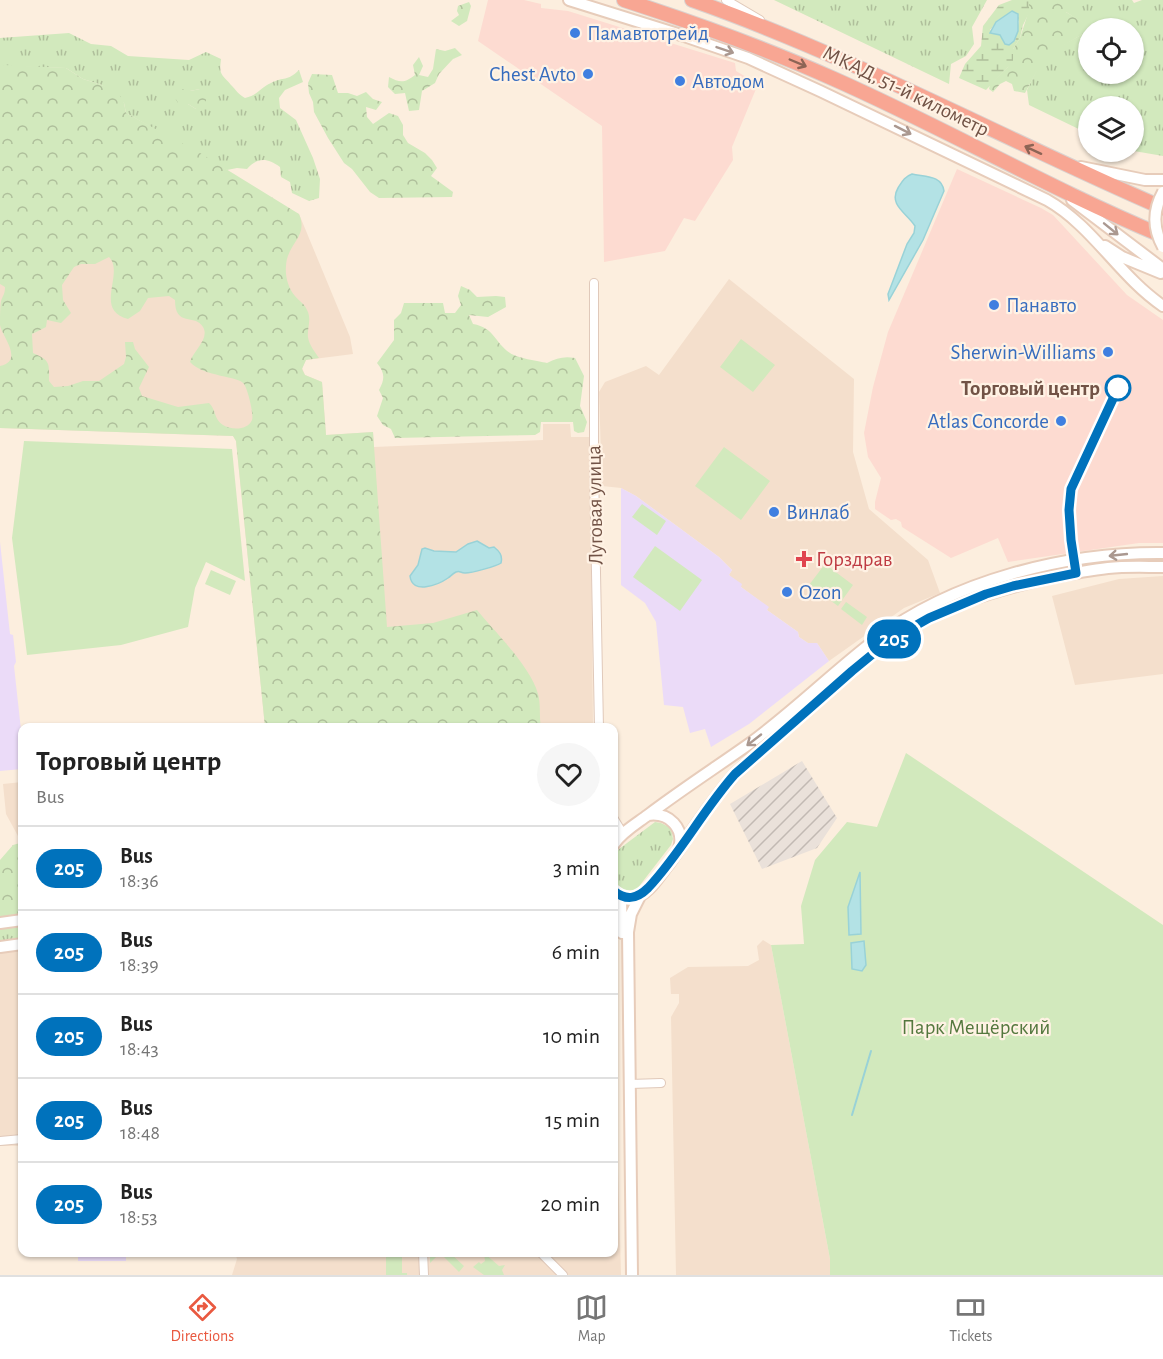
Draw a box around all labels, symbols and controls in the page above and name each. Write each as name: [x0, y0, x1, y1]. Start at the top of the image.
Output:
map controls: [1078, 18, 1144, 162]
button: locate: [1078, 18, 1144, 84]
place label: Памавтотрейд: [587, 23, 709, 44]
marker: Памавтотрейд: [568, 26, 582, 40]
street label: МКАД, 51-й километр: [820, 42, 992, 140]
one-way arrow: [715, 46, 734, 57]
one-way arrow: [788, 58, 806, 69]
place label: Chest Avto: [489, 64, 576, 85]
marker: Chest Avto: [581, 67, 595, 81]
place label: Автодом: [692, 71, 765, 92]
marker: Автодом: [673, 74, 687, 88]
button: layers: [1078, 96, 1144, 162]
one-way arrow: [893, 125, 911, 137]
one-way arrow: [1025, 143, 1043, 155]
one-way arrow: [1103, 223, 1119, 236]
place label: Панавто: [1006, 295, 1077, 316]
marker: Панавто: [987, 298, 1001, 312]
place label: Sherwin-Williams: [950, 342, 1096, 363]
marker: Sherwin-Williams: [1101, 345, 1115, 359]
marker: Торговый центр: [1105, 375, 1131, 401]
place label: Торговый центр: [961, 378, 1100, 399]
place label: Atlas Concorde: [928, 411, 1049, 432]
marker: Atlas Concorde: [1054, 414, 1068, 428]
street label: Луговая улица: [583, 444, 607, 565]
place label: Винлаб: [786, 502, 849, 523]
marker: Винлаб: [767, 505, 781, 519]
place label: Горздрав: [816, 549, 893, 570]
one-way arrow: [1109, 550, 1129, 561]
marker: Горздрав: [797, 552, 811, 566]
place label: Ozon: [799, 582, 842, 603]
marker: Ozon: [780, 585, 794, 599]
line badge: 205: [860, 620, 928, 658]
text: 205: [879, 629, 909, 650]
one-way arrow: [746, 733, 762, 746]
button: heart: [537, 743, 600, 806]
text: Торговый центр: [36, 748, 221, 776]
text: Bus: [36, 787, 64, 807]
text: Bus: [120, 845, 153, 867]
text: 3 min: [553, 857, 600, 879]
text: 205: [54, 858, 84, 879]
text: 18:36: [120, 871, 159, 891]
text: Bus: [120, 929, 153, 951]
text: 6 min: [552, 941, 600, 963]
text: 205: [54, 942, 84, 963]
text: 18:39: [120, 955, 159, 975]
text: Bus: [120, 1013, 153, 1035]
park label: Парк Мещёрский: [902, 1017, 1050, 1038]
text: 10 min: [543, 1025, 600, 1047]
text: 205: [54, 1026, 84, 1047]
text: 18:43: [120, 1039, 159, 1059]
text: Bus: [120, 1097, 153, 1119]
text: 15 min: [545, 1109, 600, 1131]
text: 205: [54, 1110, 84, 1131]
text: 18:48: [120, 1123, 160, 1143]
text: Bus: [120, 1181, 153, 1203]
text: 20 min: [540, 1193, 600, 1215]
text: 205: [54, 1194, 84, 1215]
text: 18:53: [120, 1207, 158, 1227]
tab: Directions: [170, 1291, 234, 1346]
tab: Map: [575, 1291, 608, 1346]
tab: Tickets: [949, 1291, 992, 1346]

